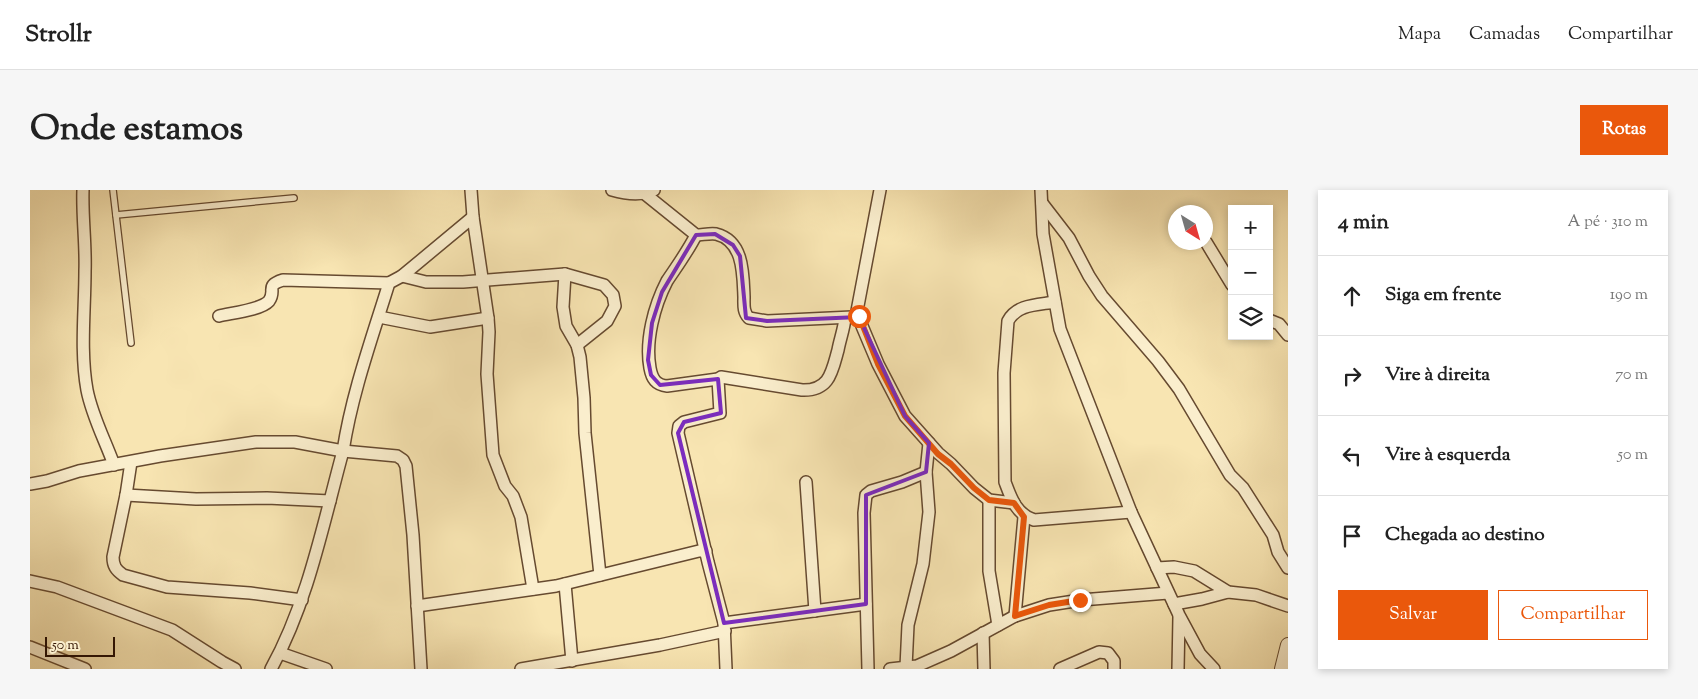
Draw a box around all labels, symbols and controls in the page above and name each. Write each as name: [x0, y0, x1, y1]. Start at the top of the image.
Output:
text: Strollr: [25, 18, 92, 52]
text: Mapa: [1398, 22, 1441, 48]
text: Camadas: [1469, 22, 1540, 48]
text: Compartilhar: [1568, 22, 1673, 48]
text: Onde estamos: [30, 105, 243, 156]
button: Rotas: [1580, 105, 1668, 155]
north arrow: [1168, 205, 1213, 250]
map controls: [1228, 205, 1273, 340]
button: +: [1228, 205, 1273, 250]
text: 4 min: [1338, 208, 1389, 238]
text: A pé · 310 m: [1568, 211, 1648, 234]
button: −: [1228, 250, 1273, 295]
icon: ahead: [1338, 282, 1366, 310]
text: Siga em frente: [1385, 282, 1501, 309]
text: 190 m: [1610, 284, 1648, 307]
button: layers: [1228, 295, 1273, 340]
route start: [848, 305, 871, 328]
icon: right: [1338, 362, 1366, 390]
text: Vire à direita: [1385, 362, 1490, 389]
text: 70 m: [1615, 364, 1648, 387]
icon: left: [1338, 442, 1366, 470]
text: Vire à esquerda: [1385, 442, 1511, 469]
text: 50 m: [1617, 444, 1648, 467]
icon: arrive: [1338, 522, 1366, 550]
text: Chegada ao destino: [1385, 522, 1545, 549]
route end: [1069, 589, 1092, 612]
button: Salvar: [1338, 590, 1488, 640]
button: Compartilhar: [1498, 590, 1648, 640]
scale bar: [45, 634, 115, 657]
text: 50 m: [52, 636, 79, 656]

